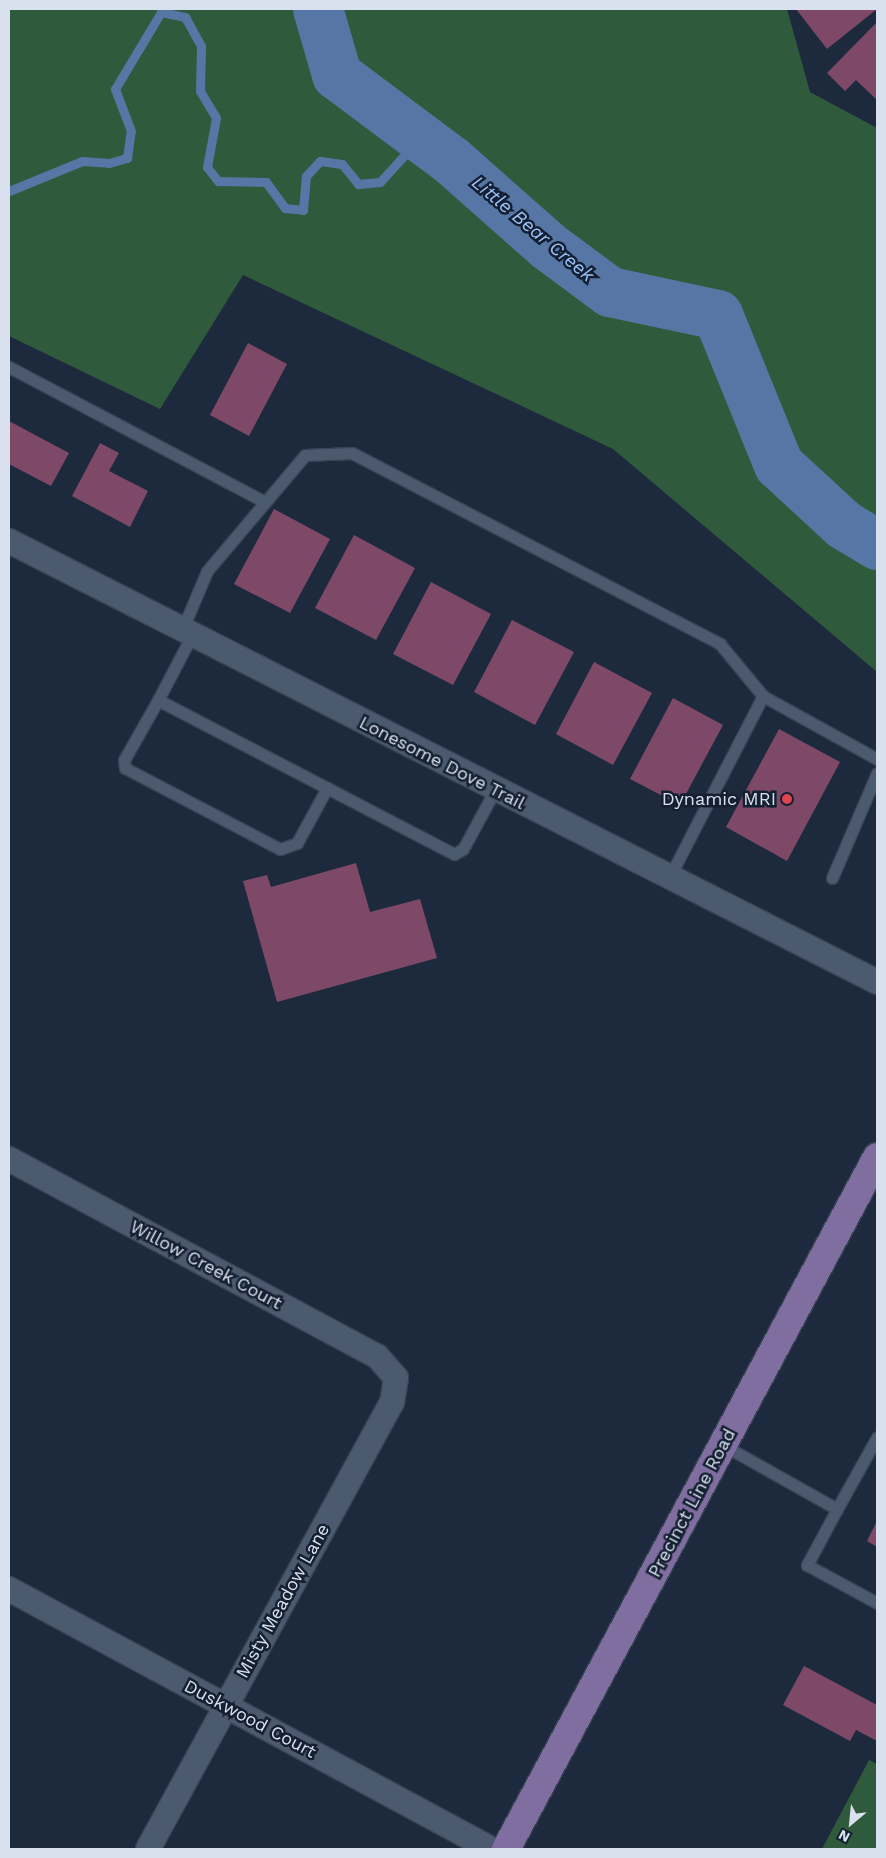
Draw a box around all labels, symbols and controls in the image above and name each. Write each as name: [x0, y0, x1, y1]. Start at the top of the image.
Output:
water label: Little Bear Creek: [467, 171, 599, 287]
street label: Lonesome Dove Trail: [355, 712, 529, 814]
place label: Dynamic MRI: [662, 788, 776, 810]
marker: Dynamic MRI: [780, 792, 794, 806]
street label: Willow Creek Court: [126, 1216, 286, 1314]
street label: Precinct Line Road: [644, 1425, 740, 1581]
street label: Misty Meadow Lane: [231, 1520, 335, 1682]
street label: Duskwood Court: [180, 1675, 320, 1763]
north arrow: [826, 1798, 876, 1848]
text: N: [836, 1827, 852, 1846]

